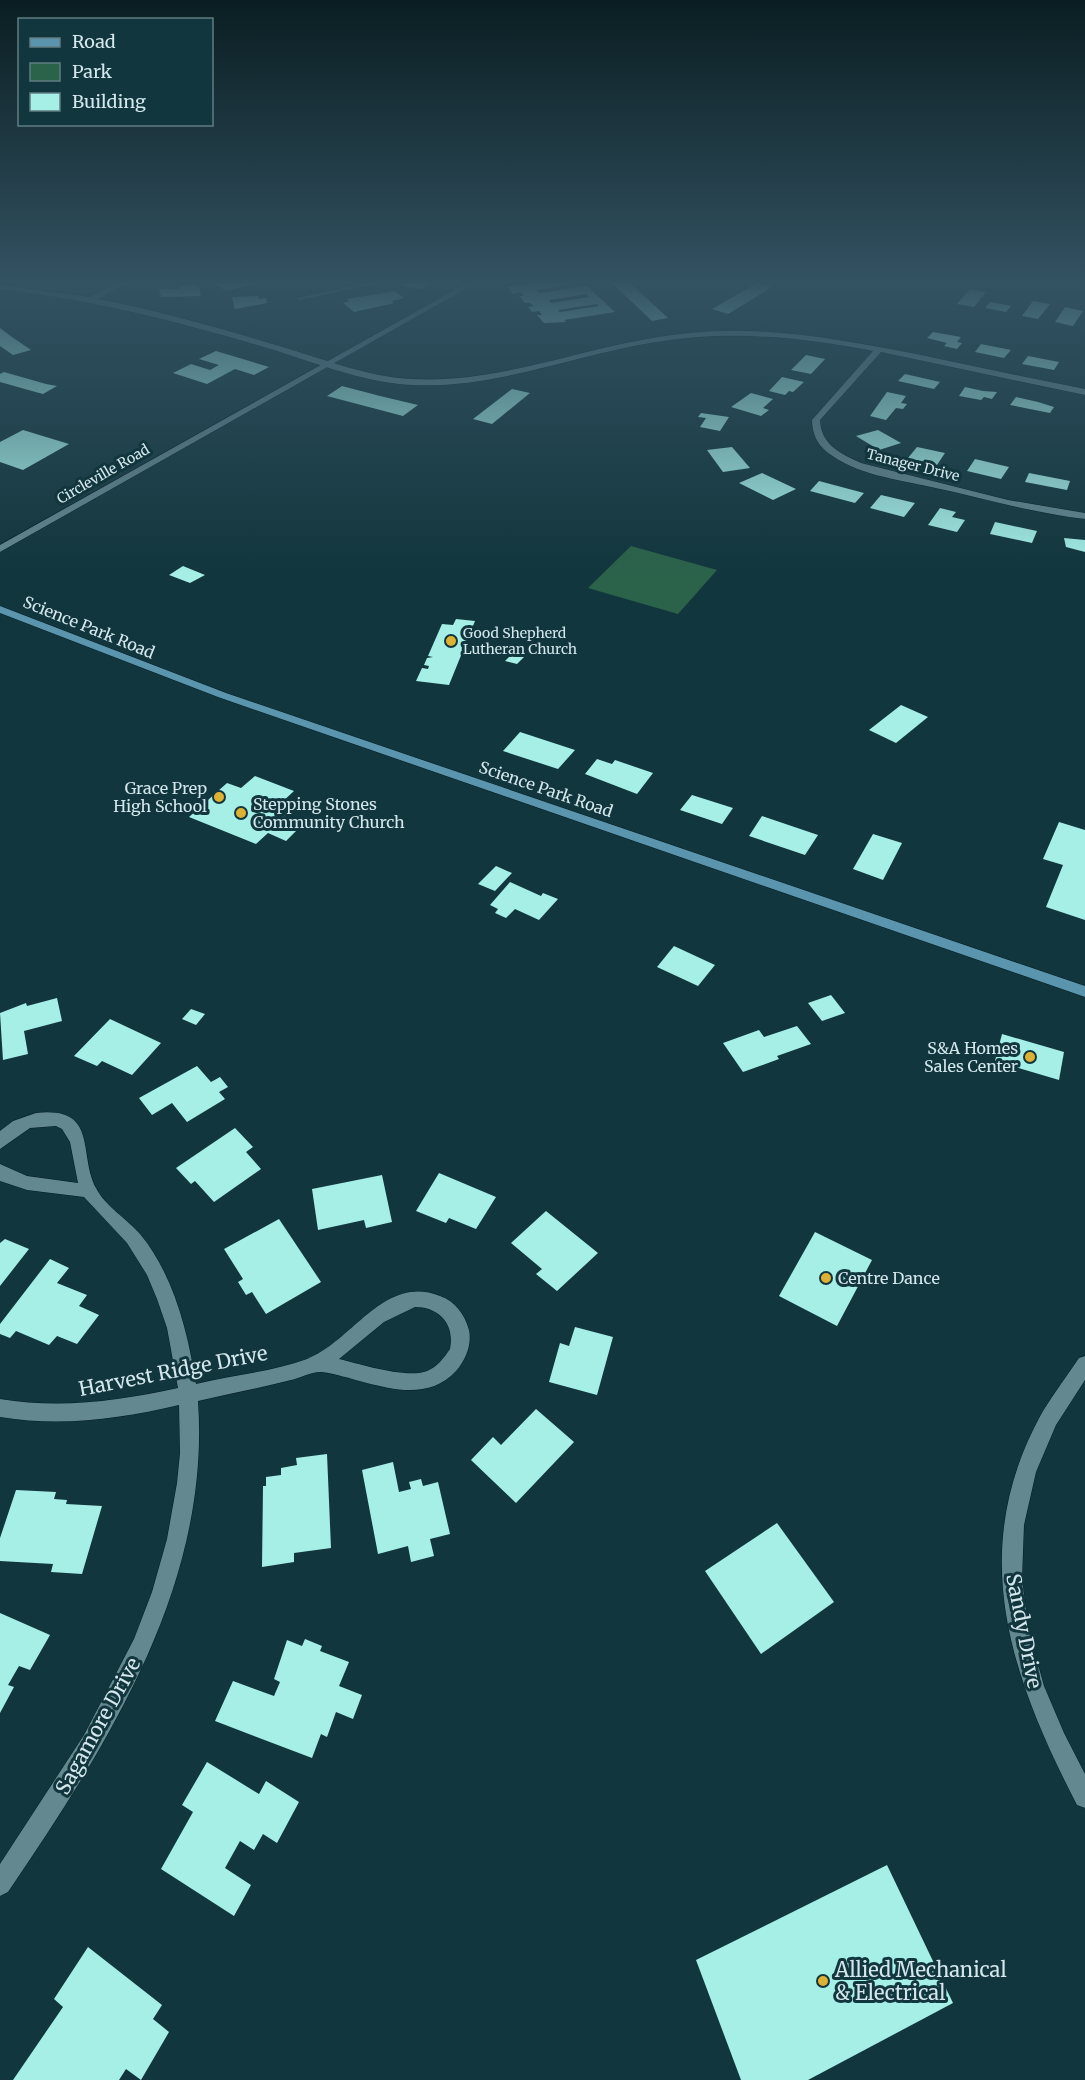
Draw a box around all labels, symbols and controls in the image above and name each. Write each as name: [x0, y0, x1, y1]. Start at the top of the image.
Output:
legend: [18, 18, 213, 126]
text: Road: [72, 30, 116, 53]
text: Park: [72, 60, 113, 83]
text: Building: [72, 90, 146, 113]
street label: Circleville Road: [53, 440, 153, 508]
street label: Tanager Drive: [865, 445, 961, 485]
street label: Science Park Road: [20, 591, 158, 663]
place label: Good Shepherd Lutheran Church: [463, 624, 577, 658]
marker: Good Shepherd Lutheran Church: [444, 634, 458, 648]
street label: Science Park Road: [476, 757, 616, 821]
place label: Grace Prep High School: [113, 778, 207, 816]
marker: Grace Prep High School: [212, 790, 226, 804]
place label: Stepping Stones Community Church: [253, 794, 405, 832]
marker: Stepping Stones Community Church: [234, 806, 248, 820]
place label: S&A Homes Sales Center: [924, 1038, 1018, 1076]
marker: S&A Homes Sales Center: [1023, 1050, 1037, 1064]
place label: Centre Dance: [838, 1268, 940, 1288]
marker: Centre Dance: [819, 1271, 833, 1285]
street label: Harvest Ridge Drive: [76, 1340, 269, 1401]
street label: Sandy Drive: [1001, 1571, 1048, 1690]
street label: Sagamore Drive: [50, 1653, 146, 1799]
place label: Allied Mechanical & Electrical: [834, 1957, 1007, 2005]
marker: Allied Mechanical & Electrical: [816, 1974, 830, 1988]

